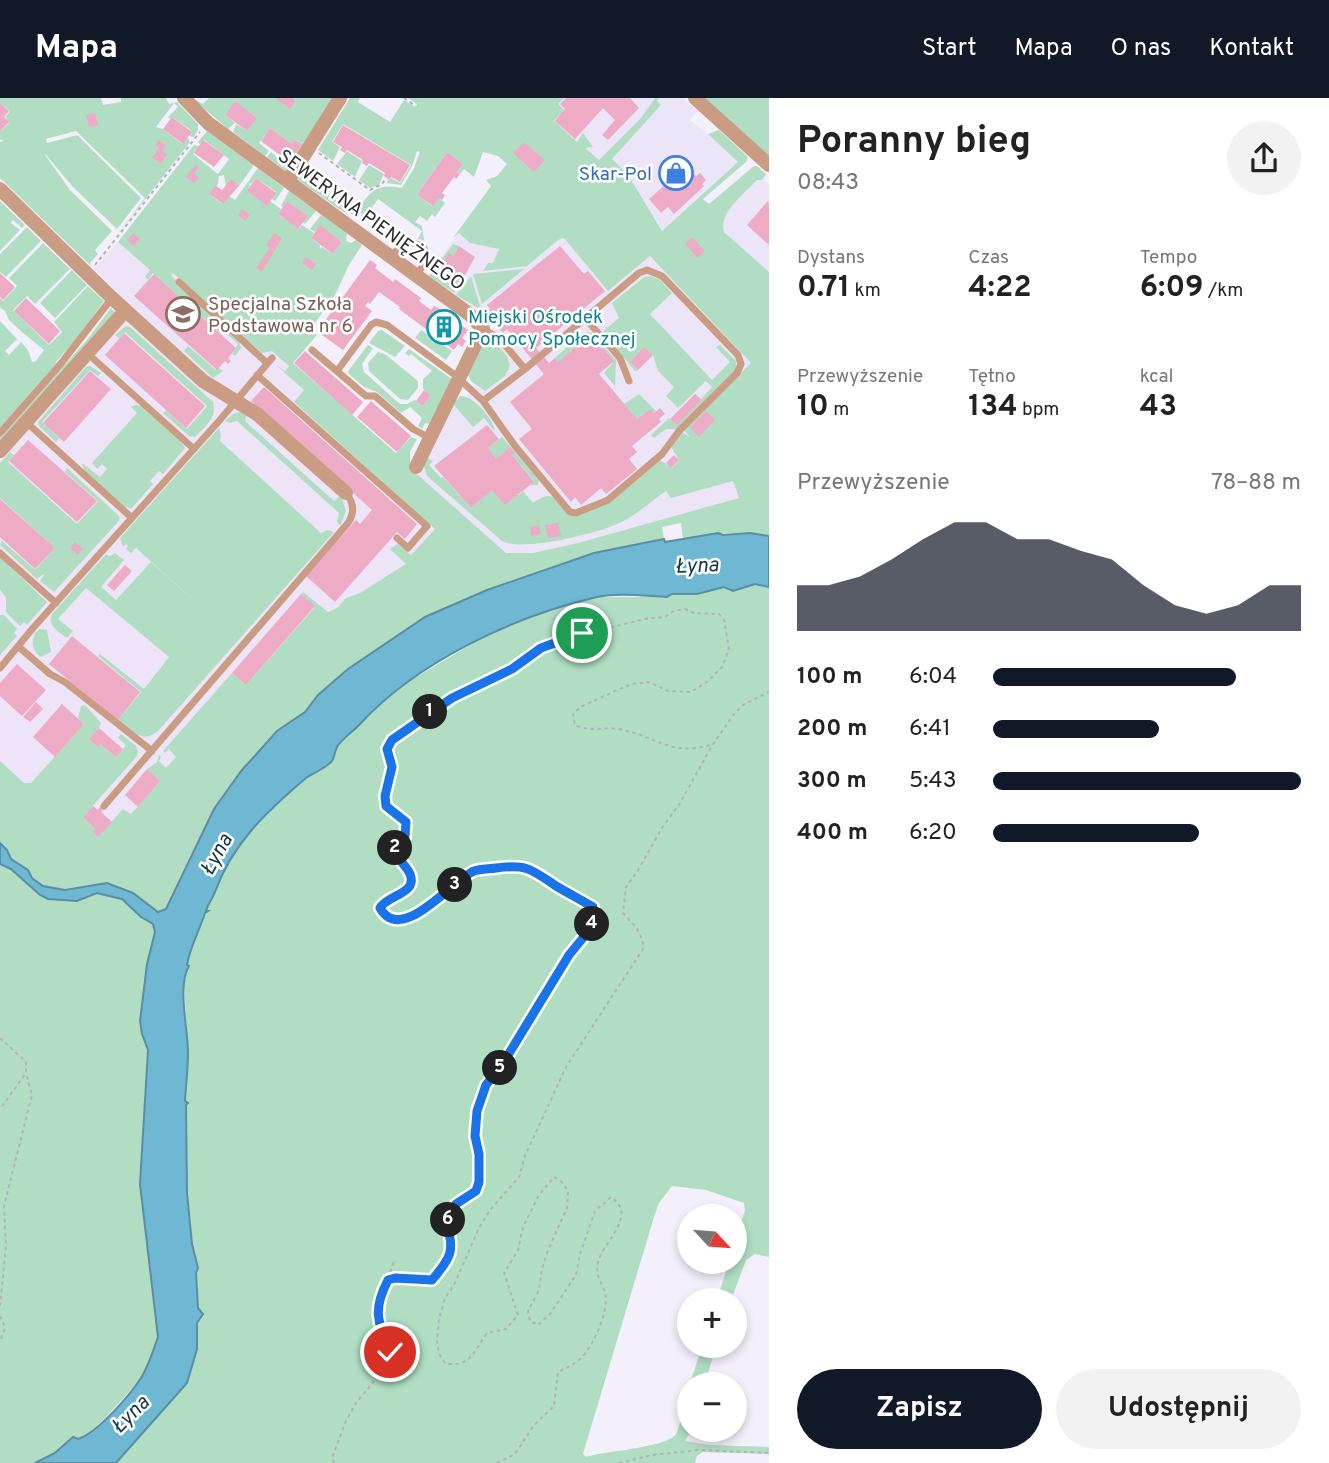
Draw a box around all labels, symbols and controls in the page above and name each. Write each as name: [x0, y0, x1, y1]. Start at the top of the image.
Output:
text: Mapa: [35, 28, 118, 70]
text: Start: [922, 34, 977, 64]
text: Mapa: [1015, 34, 1073, 64]
text: O nas: [1111, 34, 1171, 64]
text: Kontakt: [1209, 34, 1294, 64]
text: Poranny bieg: [797, 118, 1031, 167]
button: share: [1227, 121, 1301, 195]
street label: SEWERYNA PIENIĘŻNEGO: [273, 144, 470, 297]
shop icon: Skar-Pol: [657, 154, 695, 192]
place label: Skar-Pol: [579, 163, 652, 187]
text: 08:43: [797, 169, 859, 198]
text: Dystans: [797, 246, 865, 270]
text: Czas: [968, 246, 1009, 270]
text: Tempo: [1140, 246, 1197, 270]
text: 0.71: [797, 270, 850, 307]
text: 4:22: [968, 270, 1032, 307]
text: 6:09: [1140, 270, 1204, 307]
text: km: [850, 279, 881, 303]
text: /km: [1204, 279, 1243, 303]
place label: Specjalna Szkoła Podstawowa nr 6: [208, 293, 353, 339]
school or university icon: Specjalna Szkoła Podstawowa nr 6: [164, 295, 202, 333]
place label: Miejski Ośrodek Pomocy Społecznej: [468, 306, 636, 352]
building icon: Miejski Ośrodek Pomocy Społecznej: [425, 308, 463, 346]
text: Przewyższenie: [797, 365, 923, 389]
text: Tętno: [968, 365, 1016, 389]
text: kcal: [1140, 365, 1173, 389]
text: 10: [797, 389, 829, 426]
text: 134: [968, 389, 1018, 426]
text: 43: [1140, 389, 1177, 426]
text: m: [829, 398, 849, 422]
text: bpm: [1018, 398, 1059, 422]
text: Przewyższenie: [797, 469, 950, 498]
text: 78–88 m: [1211, 469, 1301, 498]
water label: Łyna: [675, 552, 719, 581]
pin: [552, 603, 612, 663]
icon: arrive: [563, 614, 601, 652]
text: 100 m: [797, 663, 862, 692]
text: 6:04: [909, 663, 957, 692]
pin: 1: [412, 694, 448, 730]
text: 1: [426, 699, 433, 723]
text: 200 m: [797, 715, 867, 744]
text: 6:41: [909, 715, 951, 744]
text: 300 m: [797, 767, 867, 796]
text: 5:43: [909, 767, 957, 796]
text: 400 m: [797, 819, 868, 848]
text: 6:20: [909, 819, 957, 848]
water label: Łyna: [195, 829, 240, 880]
pin: 2: [378, 830, 412, 866]
text: 2: [389, 835, 400, 859]
pin: 3: [438, 868, 472, 902]
text: 3: [449, 872, 460, 896]
pin: 4: [574, 906, 610, 942]
text: 4: [585, 911, 598, 935]
pin: 5: [482, 1051, 518, 1086]
text: 5: [494, 1055, 505, 1079]
pin: 6: [430, 1202, 466, 1238]
north arrow: [677, 1204, 747, 1274]
map controls: [677, 1204, 747, 1442]
text: 6: [442, 1207, 453, 1231]
button: +: [677, 1288, 747, 1358]
pin: [360, 1322, 420, 1382]
icon: check: [371, 1333, 409, 1371]
button: Zapisz: [797, 1369, 1042, 1449]
button: Udostępnij: [1056, 1369, 1301, 1449]
button: −: [677, 1372, 747, 1442]
water label: Łyna: [106, 1390, 156, 1440]

